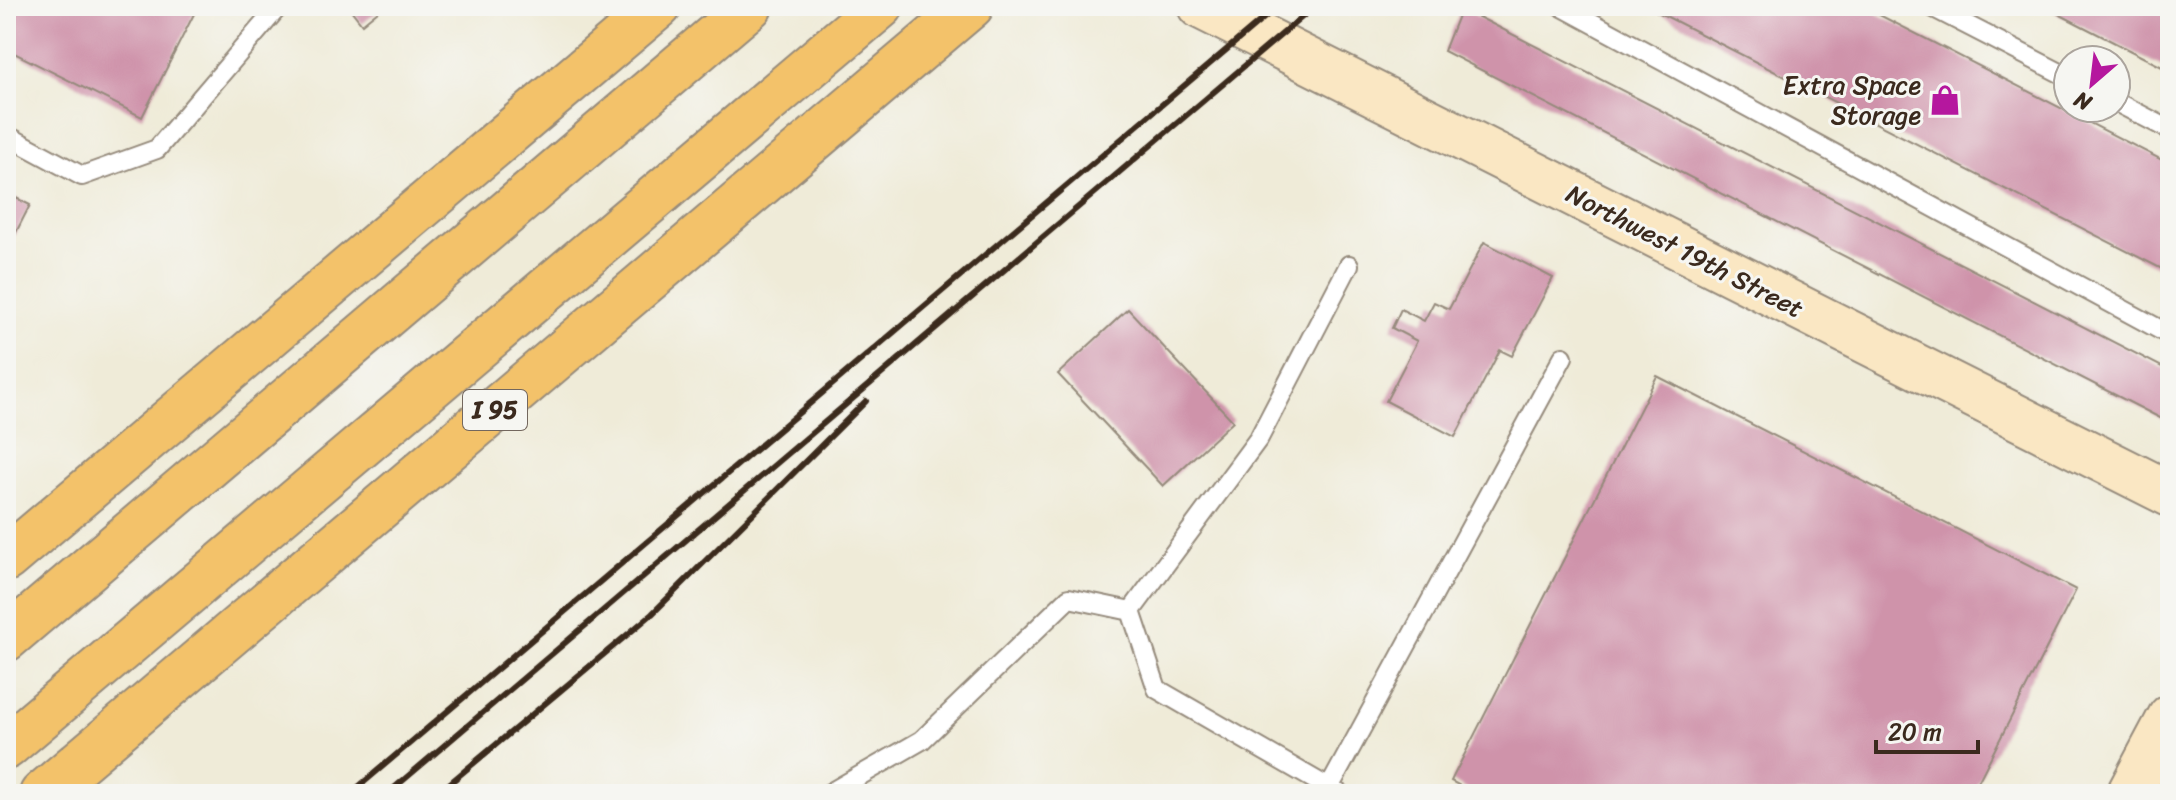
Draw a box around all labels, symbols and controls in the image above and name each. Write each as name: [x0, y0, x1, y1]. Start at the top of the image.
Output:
north arrow: [2052, 44, 2132, 124]
place label: Extra Space Storage: [1783, 62, 1921, 138]
text: N: [2066, 80, 2100, 122]
shop icon: Extra Space Storage: [1928, 83, 1962, 117]
street label: Northwest 19th Street: [1558, 171, 1812, 331]
road number: I 95: [463, 390, 527, 430]
scale bar: [1876, 704, 1978, 754]
text: 20 m: [1888, 711, 1942, 753]

